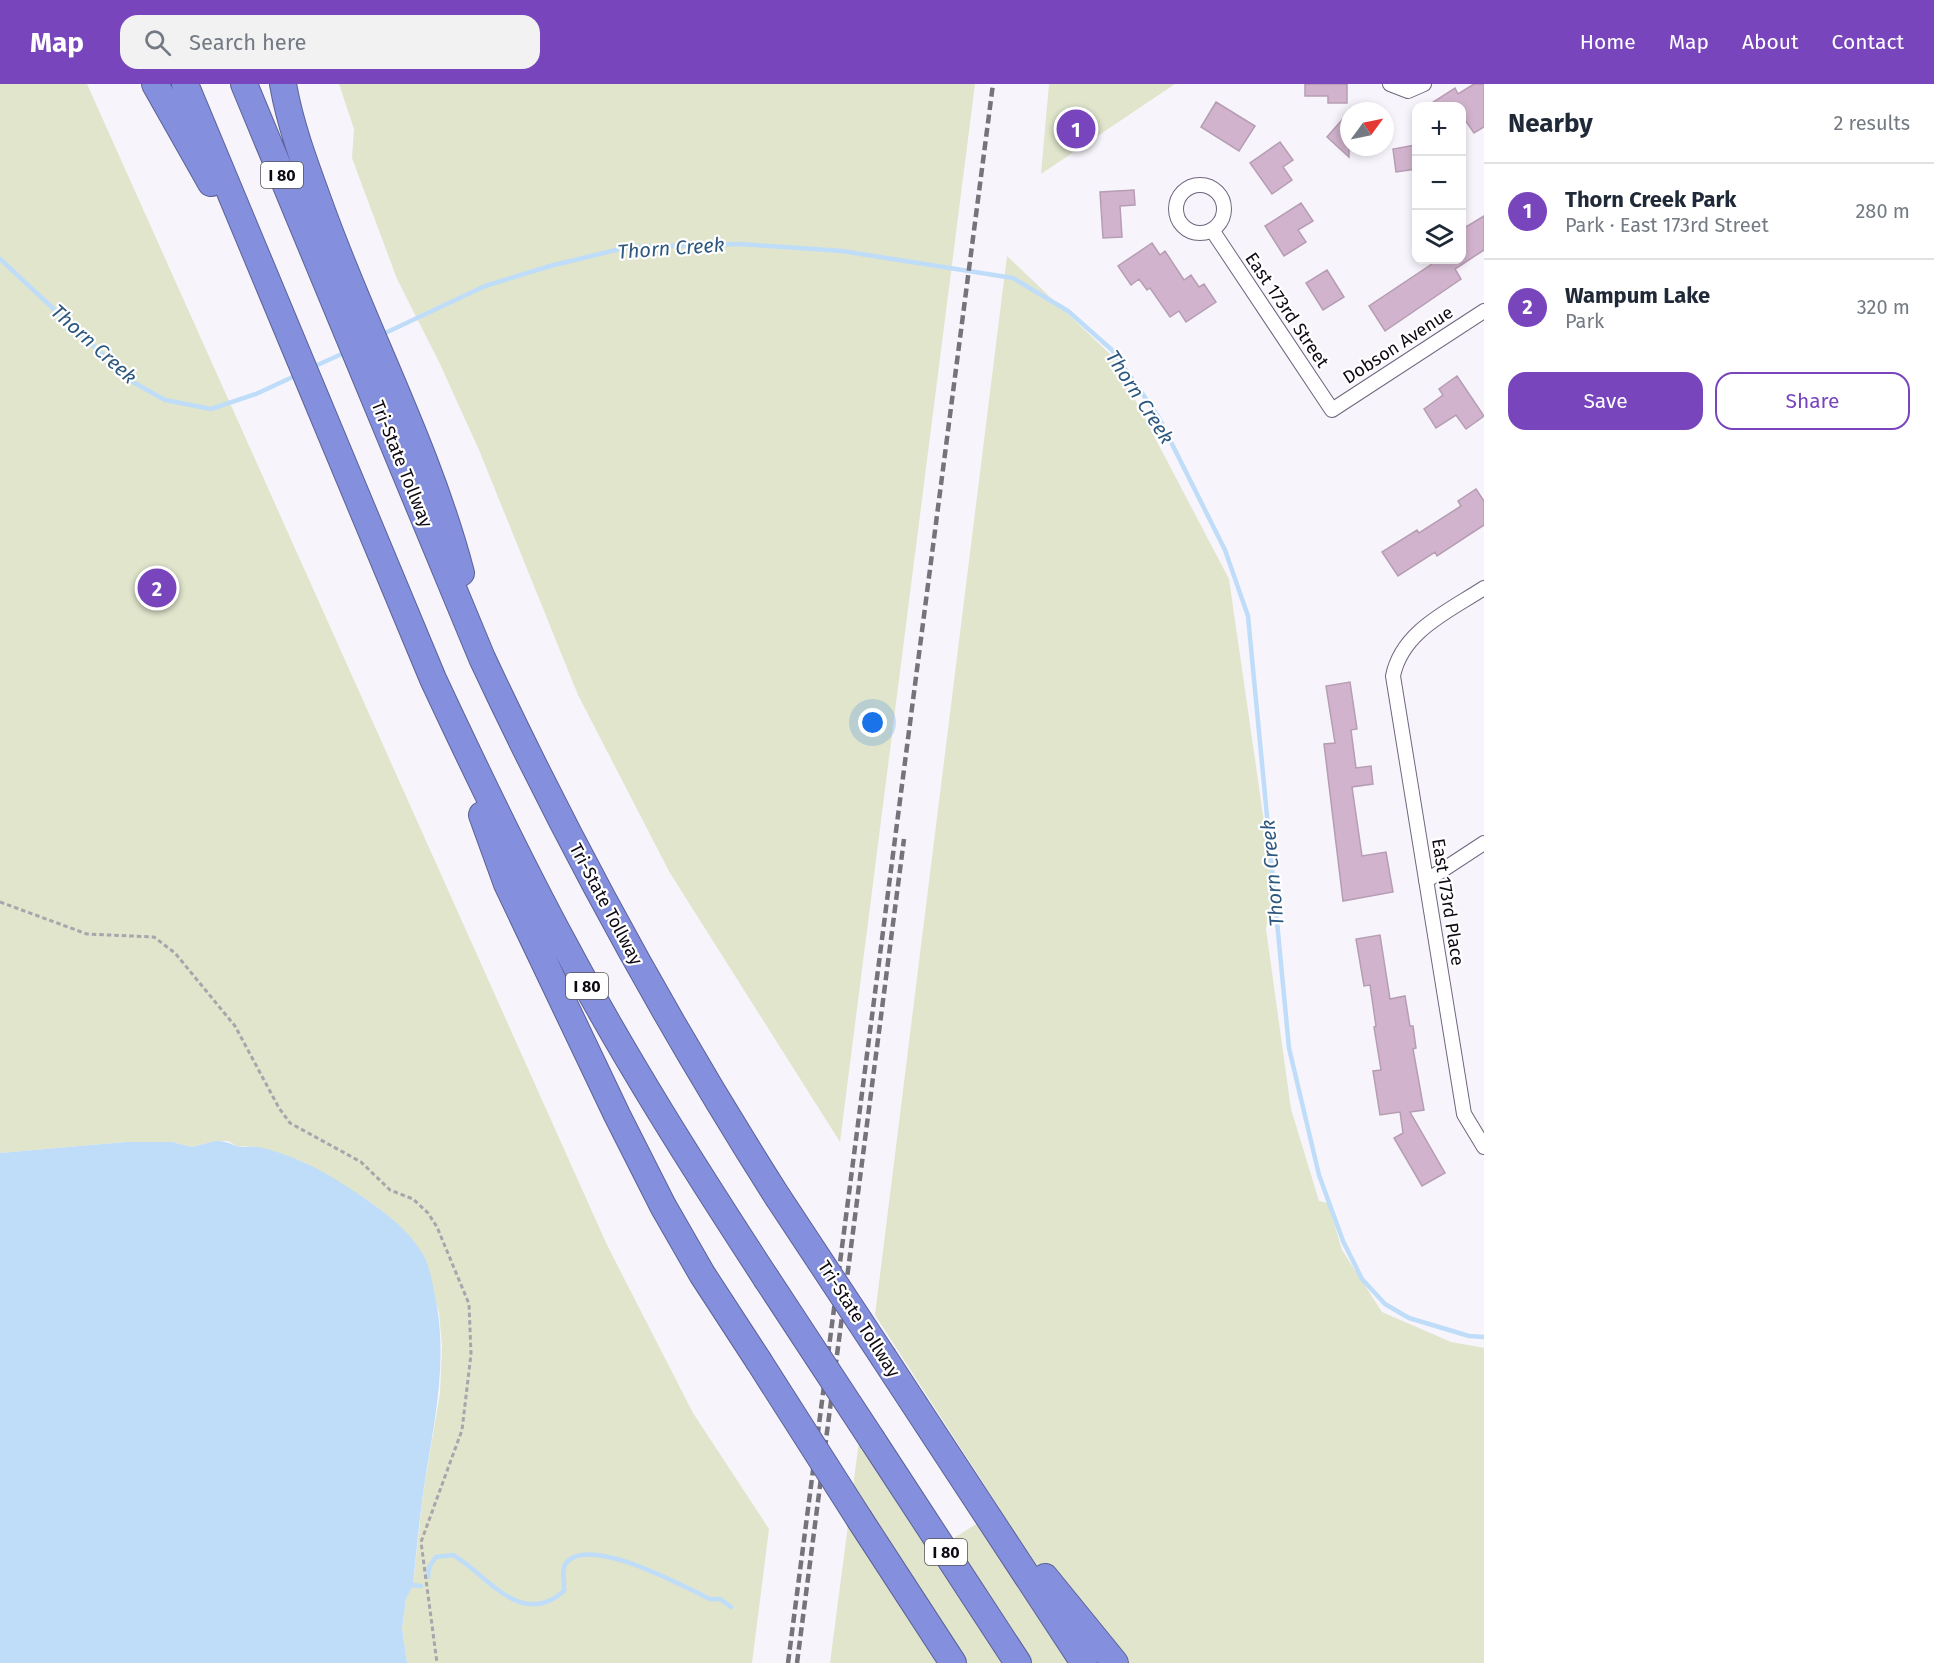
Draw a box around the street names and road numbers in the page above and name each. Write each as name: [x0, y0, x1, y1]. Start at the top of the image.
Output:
road number: I 80: [261, 162, 303, 188]
street label: East 173rd Street: [1240, 248, 1334, 372]
street label: Dobson Avenue: [1339, 301, 1457, 389]
street label: Tri-State Tollway: [367, 397, 437, 531]
street label: East 173rd Place: [1427, 837, 1469, 967]
street label: Tri-State Tollway: [565, 839, 647, 969]
road number: I 80: [566, 973, 608, 999]
street label: Tri-State Tollway: [813, 1257, 905, 1382]
road number: I 80: [925, 1539, 967, 1565]

